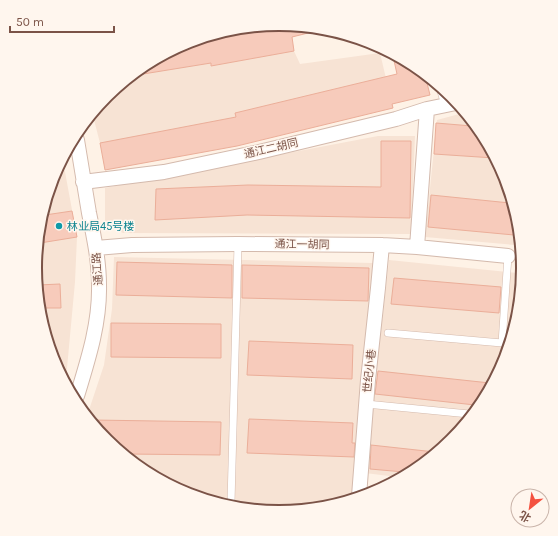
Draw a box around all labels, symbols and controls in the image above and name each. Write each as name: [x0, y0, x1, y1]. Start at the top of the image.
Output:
scale bar: [10, 8, 114, 34]
text: 50 m: [16, 15, 44, 29]
street label: 通江二胡同: [243, 136, 299, 161]
place label: 林业局45号楼: [67, 220, 134, 233]
marker: 林业局45号楼: [54, 221, 64, 231]
street label: 通江一胡同: [274, 238, 330, 251]
street label: 通江路: [90, 252, 105, 286]
street label: 世纪小巷: [361, 348, 378, 394]
north arrow: [510, 488, 550, 528]
text: 北: [517, 508, 533, 525]

